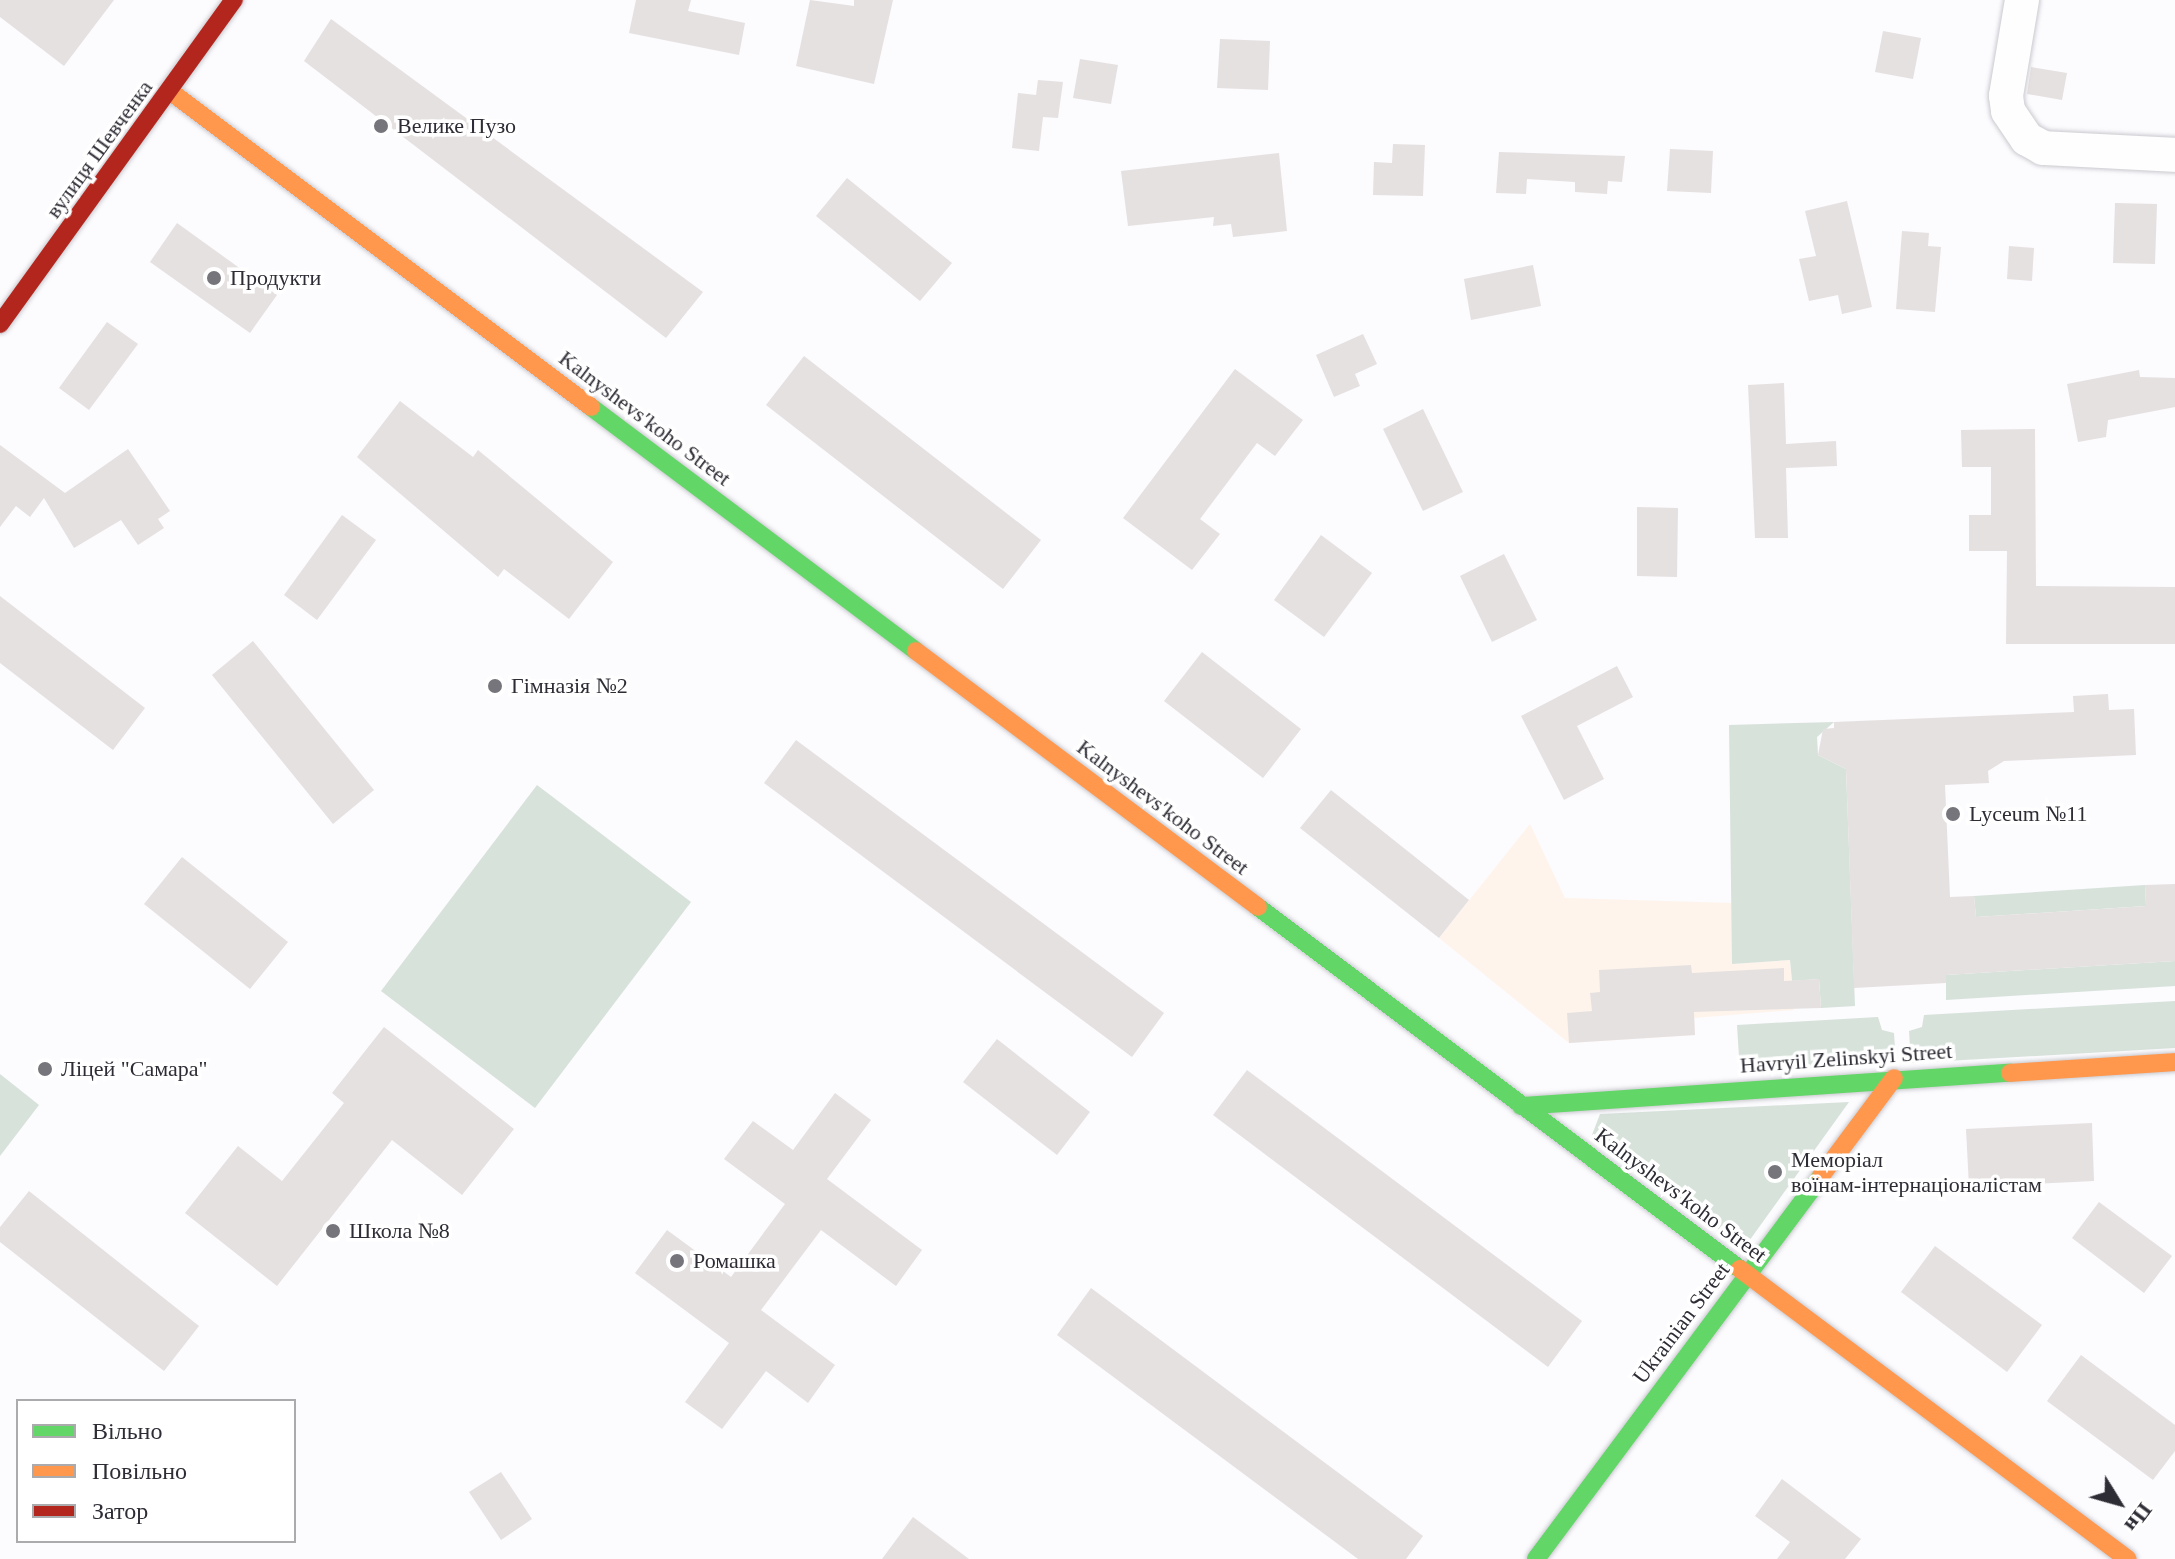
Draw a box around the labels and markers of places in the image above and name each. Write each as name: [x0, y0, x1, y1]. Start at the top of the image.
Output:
place label: Велике Пузо: [397, 113, 516, 139]
marker: Велике Пузо: [372, 117, 390, 135]
place label: Продукти: [230, 265, 321, 291]
marker: Продукти: [205, 269, 223, 287]
place label: Гімназія №2: [511, 673, 628, 699]
marker: Гімназія №2: [486, 677, 504, 695]
place label: Lyceum №11: [1969, 801, 2088, 827]
marker: Lyceum №11: [1944, 805, 1962, 823]
place label: Ліцей "Самара": [61, 1056, 208, 1082]
marker: Ліцей "Самара": [36, 1060, 54, 1078]
place label: Меморіал воїнам-інтернаціоналістам: [1791, 1146, 2042, 1198]
marker: Меморіал воїнам-інтернаціоналістам: [1766, 1163, 1784, 1181]
place label: Школа №8: [349, 1218, 450, 1244]
marker: Школа №8: [324, 1222, 342, 1240]
place label: Ромашка: [693, 1248, 776, 1274]
marker: Ромашка: [668, 1252, 686, 1270]

